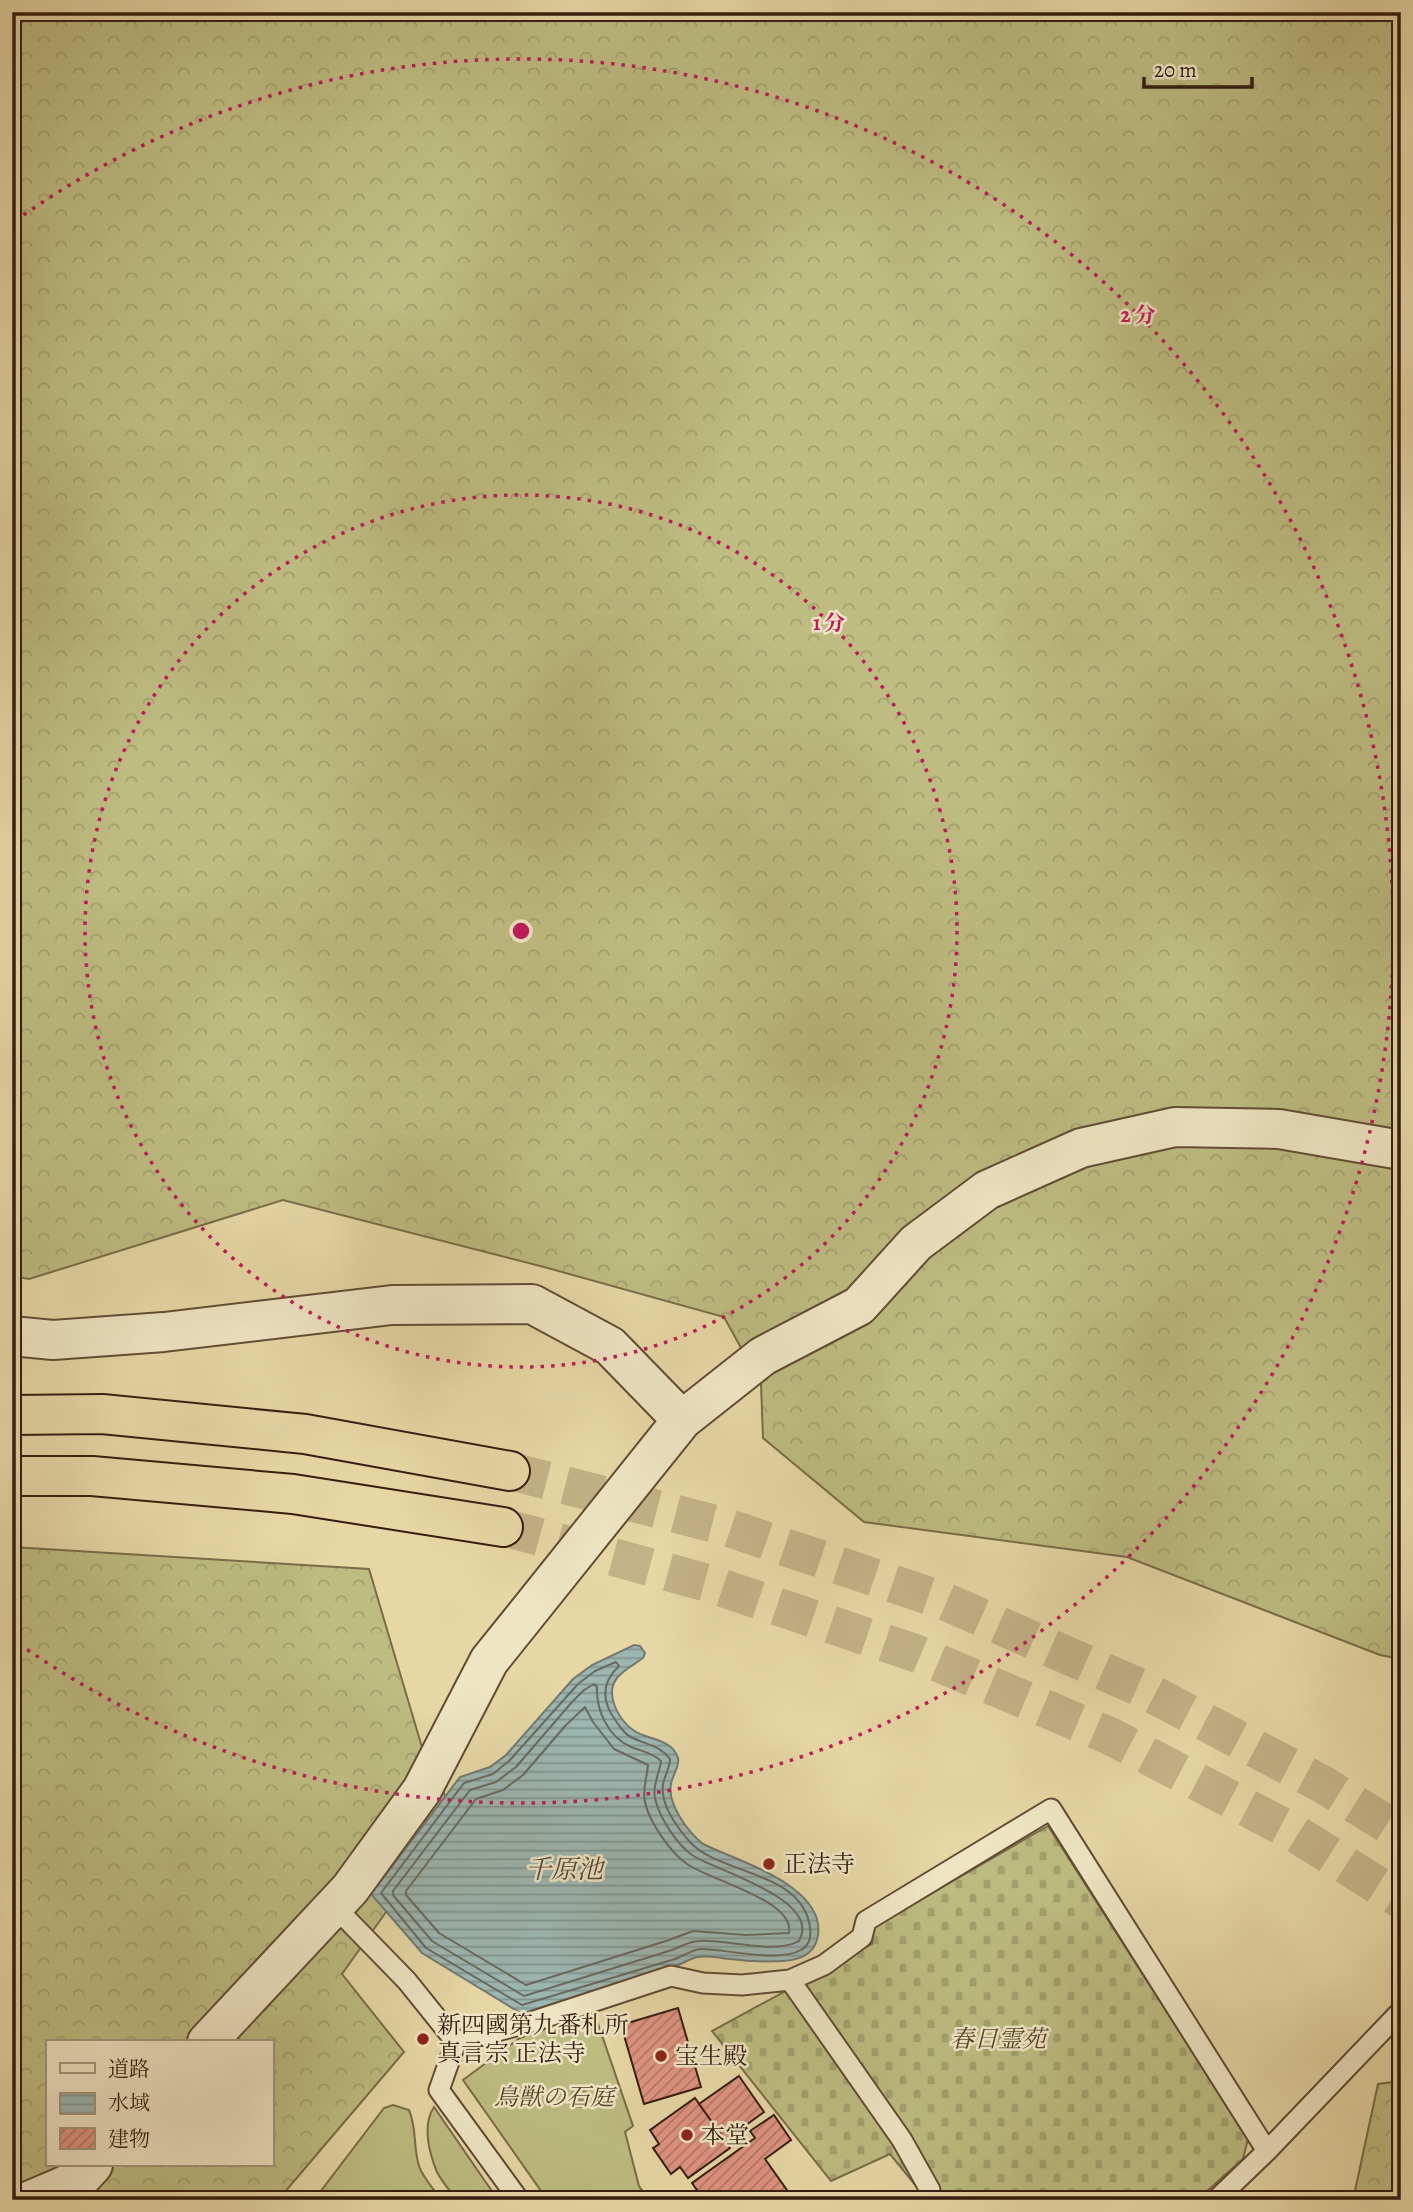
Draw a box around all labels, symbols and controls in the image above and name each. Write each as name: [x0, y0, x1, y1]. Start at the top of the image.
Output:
scale bar: [1144, 46, 1252, 90]
text: 20 m: [1154, 56, 1197, 84]
text: 2 分: [1121, 301, 1155, 329]
text: 1 分: [813, 609, 845, 637]
centre of rings: [509, 919, 533, 943]
place label: 正法寺: [783, 1848, 855, 1880]
water label: 千原池: [525, 1852, 606, 1887]
marker: 正法寺: [761, 1856, 777, 1872]
place label: 新四國第九番札所 真言宗 正法寺: [437, 2009, 629, 2069]
park label: 春日霊苑: [950, 2023, 1050, 2055]
marker: 新四國第九番札所 真言宗 正法寺: [415, 2031, 431, 2047]
legend: [46, 2040, 273, 2166]
place label: 宝生殿: [675, 2040, 747, 2072]
marker: 宝生殿: [653, 2048, 669, 2064]
text: 道路: [108, 2055, 150, 2083]
park label: 鳥獣の石庭: [494, 2081, 618, 2113]
text: 水域: [108, 2089, 150, 2117]
place label: 本堂: [701, 2119, 749, 2151]
text: 建物: [108, 2125, 150, 2153]
marker: 本堂: [679, 2127, 695, 2143]

